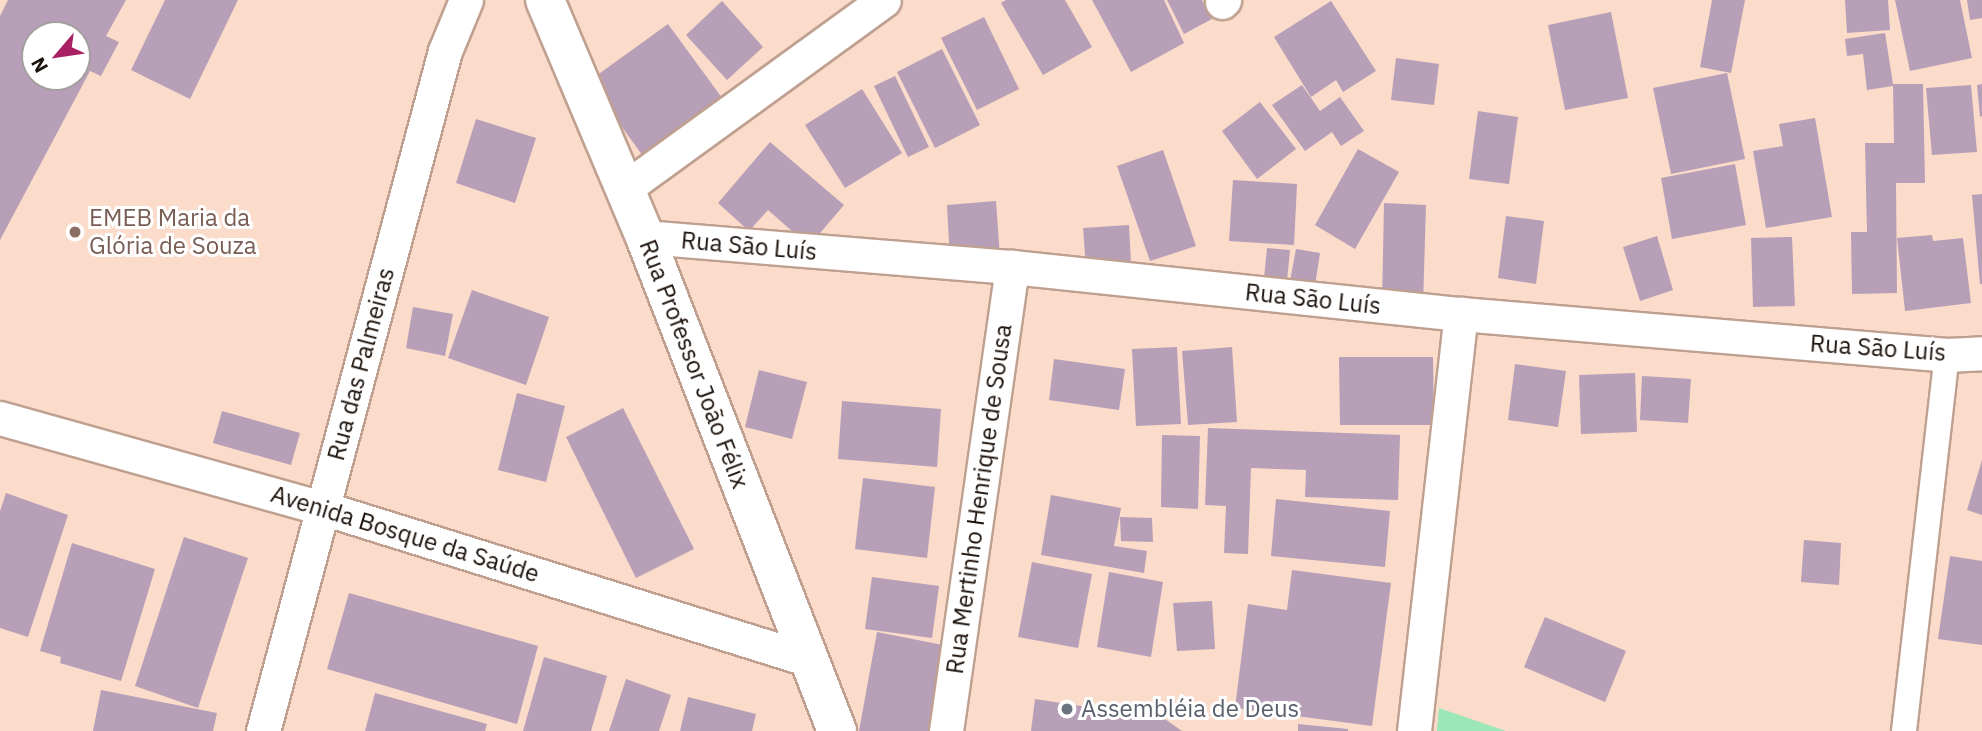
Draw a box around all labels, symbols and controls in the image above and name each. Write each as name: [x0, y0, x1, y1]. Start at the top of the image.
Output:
north arrow: [21, 21, 91, 91]
text: N: [26, 53, 53, 77]
place label: EMEB Maria da Glória de Souza: [89, 204, 257, 260]
marker: EMEB Maria da Glória de Souza: [67, 224, 83, 240]
street label: Rua São Luís: [680, 226, 818, 266]
street label: Rua Professor João Félix: [633, 236, 755, 492]
street label: Rua das Palmeiras: [321, 264, 401, 464]
street label: Rua São Luís: [1244, 278, 1382, 320]
street label: Rua Mertinho Henrique de Sousa: [940, 322, 1018, 676]
street label: Rua São Luís: [1809, 329, 1947, 367]
street label: Avenida Bosque da Saúde: [267, 479, 543, 589]
place label: Assembléia de Deus: [1081, 695, 1299, 723]
marker: Assembléia de Deus: [1059, 701, 1075, 717]

